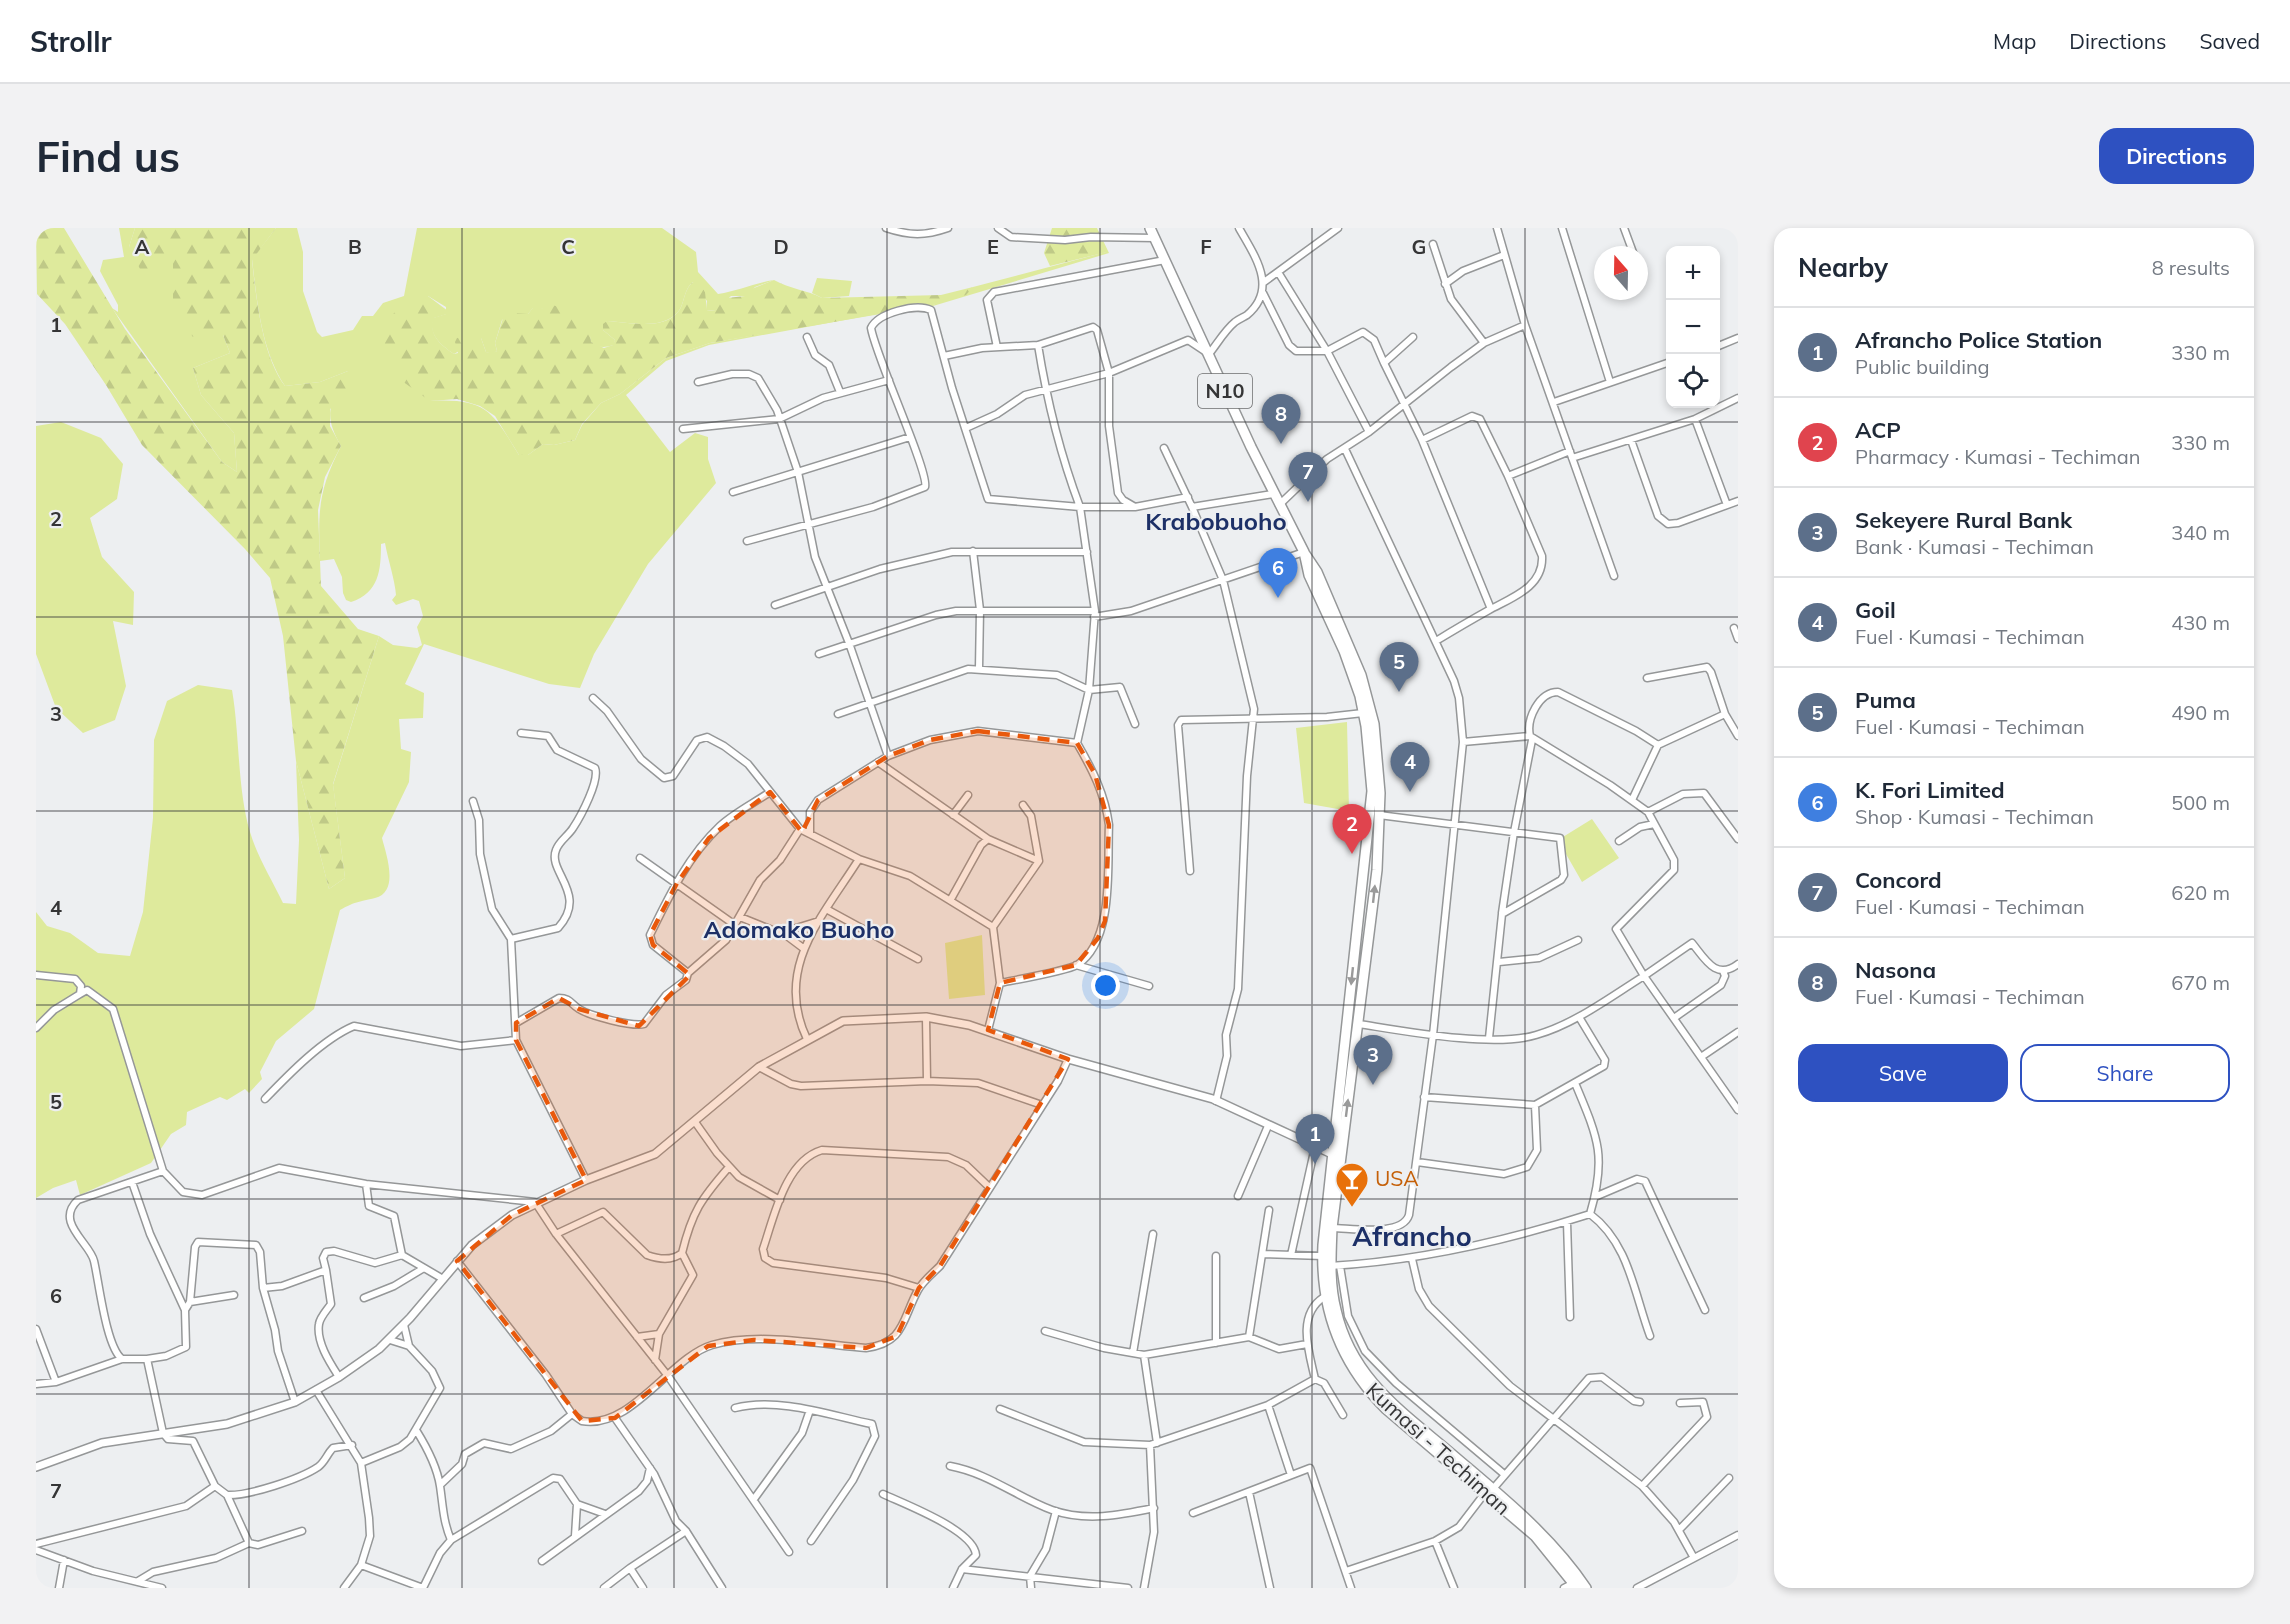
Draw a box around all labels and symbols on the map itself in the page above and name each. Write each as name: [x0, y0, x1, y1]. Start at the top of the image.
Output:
text: A: [135, 234, 150, 259]
text: B: [348, 234, 362, 259]
text: C: [561, 234, 575, 259]
text: D: [773, 234, 789, 259]
text: E: [987, 234, 999, 259]
text: F: [1200, 234, 1212, 259]
text: G: [1412, 234, 1426, 259]
north arrow: [1594, 246, 1648, 300]
text: 1: [50, 312, 62, 337]
road number: N10: [1198, 374, 1252, 408]
pin: 8: [1262, 394, 1300, 444]
pin: 7: [1288, 452, 1328, 502]
text: 2: [50, 506, 62, 531]
district label: Krabobuoho: [1145, 506, 1287, 536]
pin: 6: [1258, 548, 1298, 598]
pin: 5: [1380, 642, 1418, 692]
text: 3: [50, 701, 62, 726]
pin: 4: [1390, 742, 1430, 792]
pin: 2: [1332, 804, 1372, 854]
one-way arrow: [1369, 884, 1379, 903]
text: 4: [50, 895, 62, 920]
district label: Adomako Buoho: [704, 914, 894, 944]
one-way arrow: [1347, 966, 1357, 985]
your location: [1091, 971, 1120, 1000]
pin: 3: [1354, 1036, 1392, 1085]
text: 5: [50, 1089, 62, 1114]
one-way arrow: [1342, 1098, 1352, 1117]
pin: 1: [1296, 1114, 1334, 1164]
bar icon: USA: [1334, 1161, 1370, 1208]
place label: USA: [1375, 1165, 1419, 1191]
district label: Afrancho: [1352, 1219, 1472, 1253]
text: 6: [50, 1283, 62, 1308]
street label: Kumasi - Techiman: [1361, 1377, 1516, 1520]
text: 7: [50, 1478, 62, 1503]

